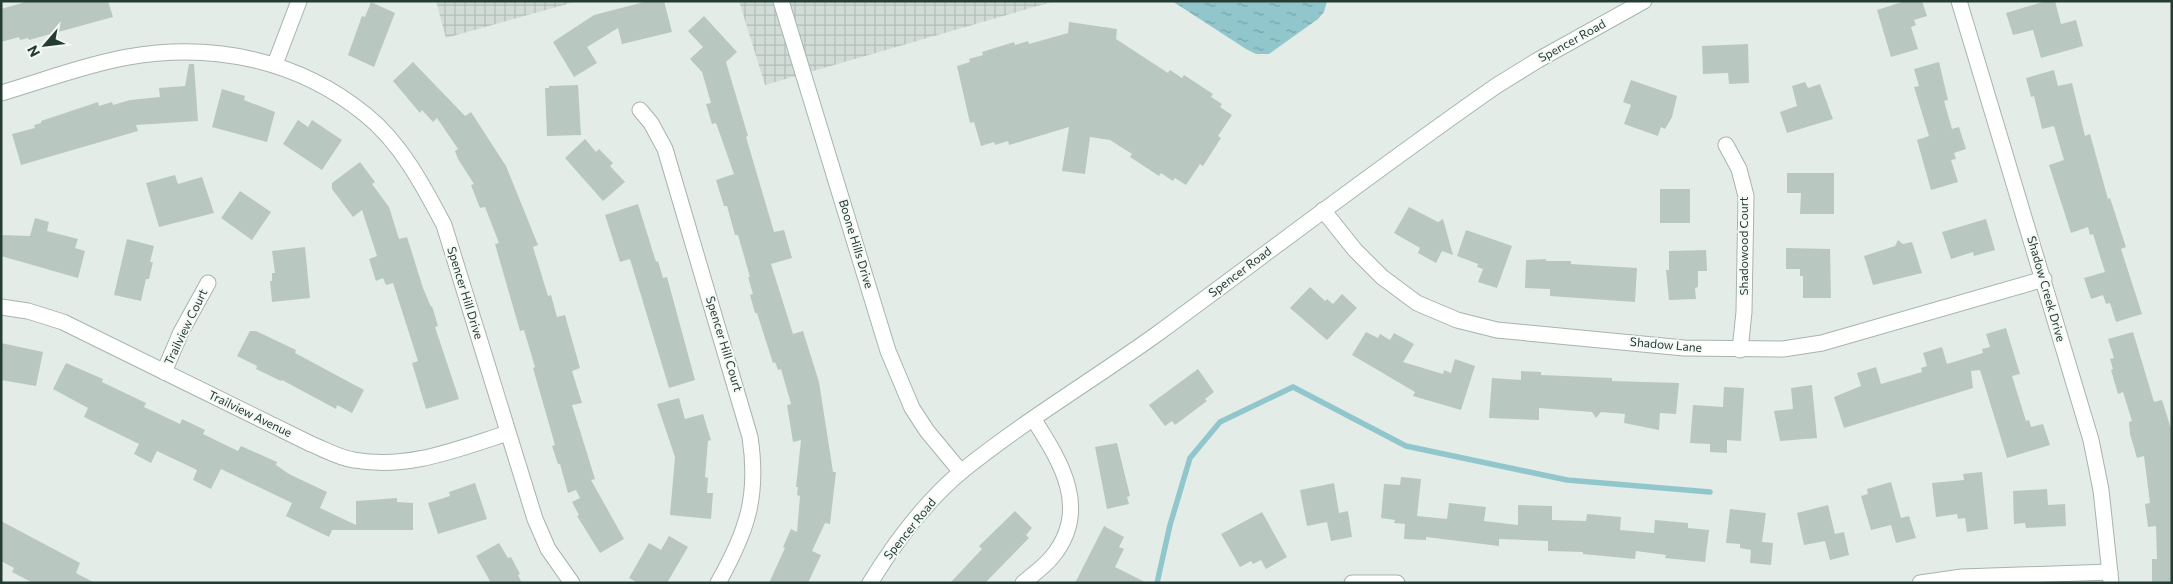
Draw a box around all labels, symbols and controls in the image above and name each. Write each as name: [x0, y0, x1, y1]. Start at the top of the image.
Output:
street label: Spencer Road: [1535, 16, 1608, 64]
north arrow: [20, 20, 70, 70]
text: N: [23, 43, 43, 60]
street label: Boone Hills Drive: [837, 197, 877, 290]
street label: Shadowood Court: [1736, 197, 1750, 295]
street label: Shadow Creek Drive: [2025, 234, 2069, 343]
street label: Spencer Road: [1205, 243, 1273, 299]
street label: Spencer Hill Drive: [445, 245, 487, 341]
street label: Trailview Court: [161, 286, 210, 367]
street label: Spencer Hill Court: [704, 294, 746, 393]
street label: Shadow Lane: [1629, 334, 1703, 354]
street label: Trailview Avenue: [206, 387, 294, 439]
street label: Spencer Road: [880, 495, 938, 562]

